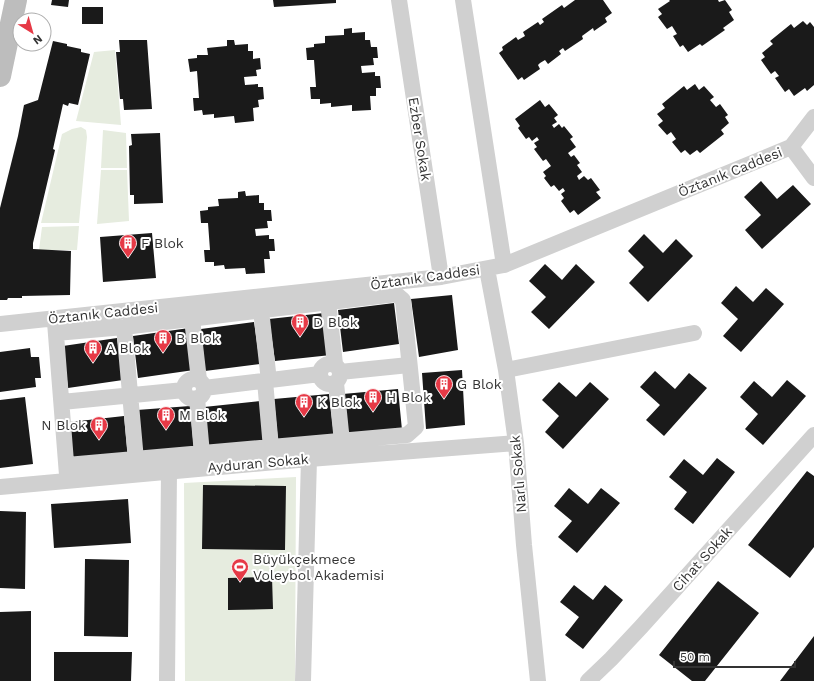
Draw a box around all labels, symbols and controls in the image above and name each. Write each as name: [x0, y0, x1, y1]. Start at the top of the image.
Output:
north arrow: [12, 12, 52, 52]
text: N: [31, 32, 45, 47]
street label: Ezber Sokak: [405, 96, 435, 182]
street label: Öztanık Caddesi: [676, 144, 784, 200]
building icon: F Blok: [118, 233, 138, 258]
place label: F Blok: [141, 235, 184, 251]
street label: Öztanık Caddesi: [369, 261, 481, 293]
street label: Öztanık Caddesi: [47, 299, 159, 327]
building icon: D Blok: [290, 312, 310, 337]
place label: D Blok: [313, 314, 358, 330]
building icon: B Blok: [153, 328, 173, 353]
place label: B Blok: [176, 330, 220, 346]
building icon: A Blok: [83, 338, 103, 363]
place label: A Blok: [106, 340, 149, 356]
building icon: G Blok: [434, 374, 454, 399]
place label: G Blok: [457, 376, 502, 392]
building icon: H Blok: [363, 387, 383, 412]
place label: H Blok: [386, 389, 431, 405]
building icon: K Blok: [294, 392, 314, 417]
place label: K Blok: [317, 394, 361, 410]
building icon: M Blok: [156, 405, 176, 430]
place label: M Blok: [179, 407, 226, 423]
building icon: N Blok: [89, 415, 109, 440]
place label: N Blok: [41, 417, 86, 433]
street label: Narlı Sokak: [507, 435, 529, 513]
street label: Ayduran Sokak: [207, 451, 309, 475]
street label: Cihat Sokak: [669, 523, 735, 595]
place label: Büyükçekmece Voleybol Akademisi: [253, 551, 384, 583]
sports icon: Büyükçekmece Voleybol Akademisi: [230, 557, 250, 582]
scale bar: [674, 643, 795, 669]
text: 50 m: [680, 650, 710, 664]

